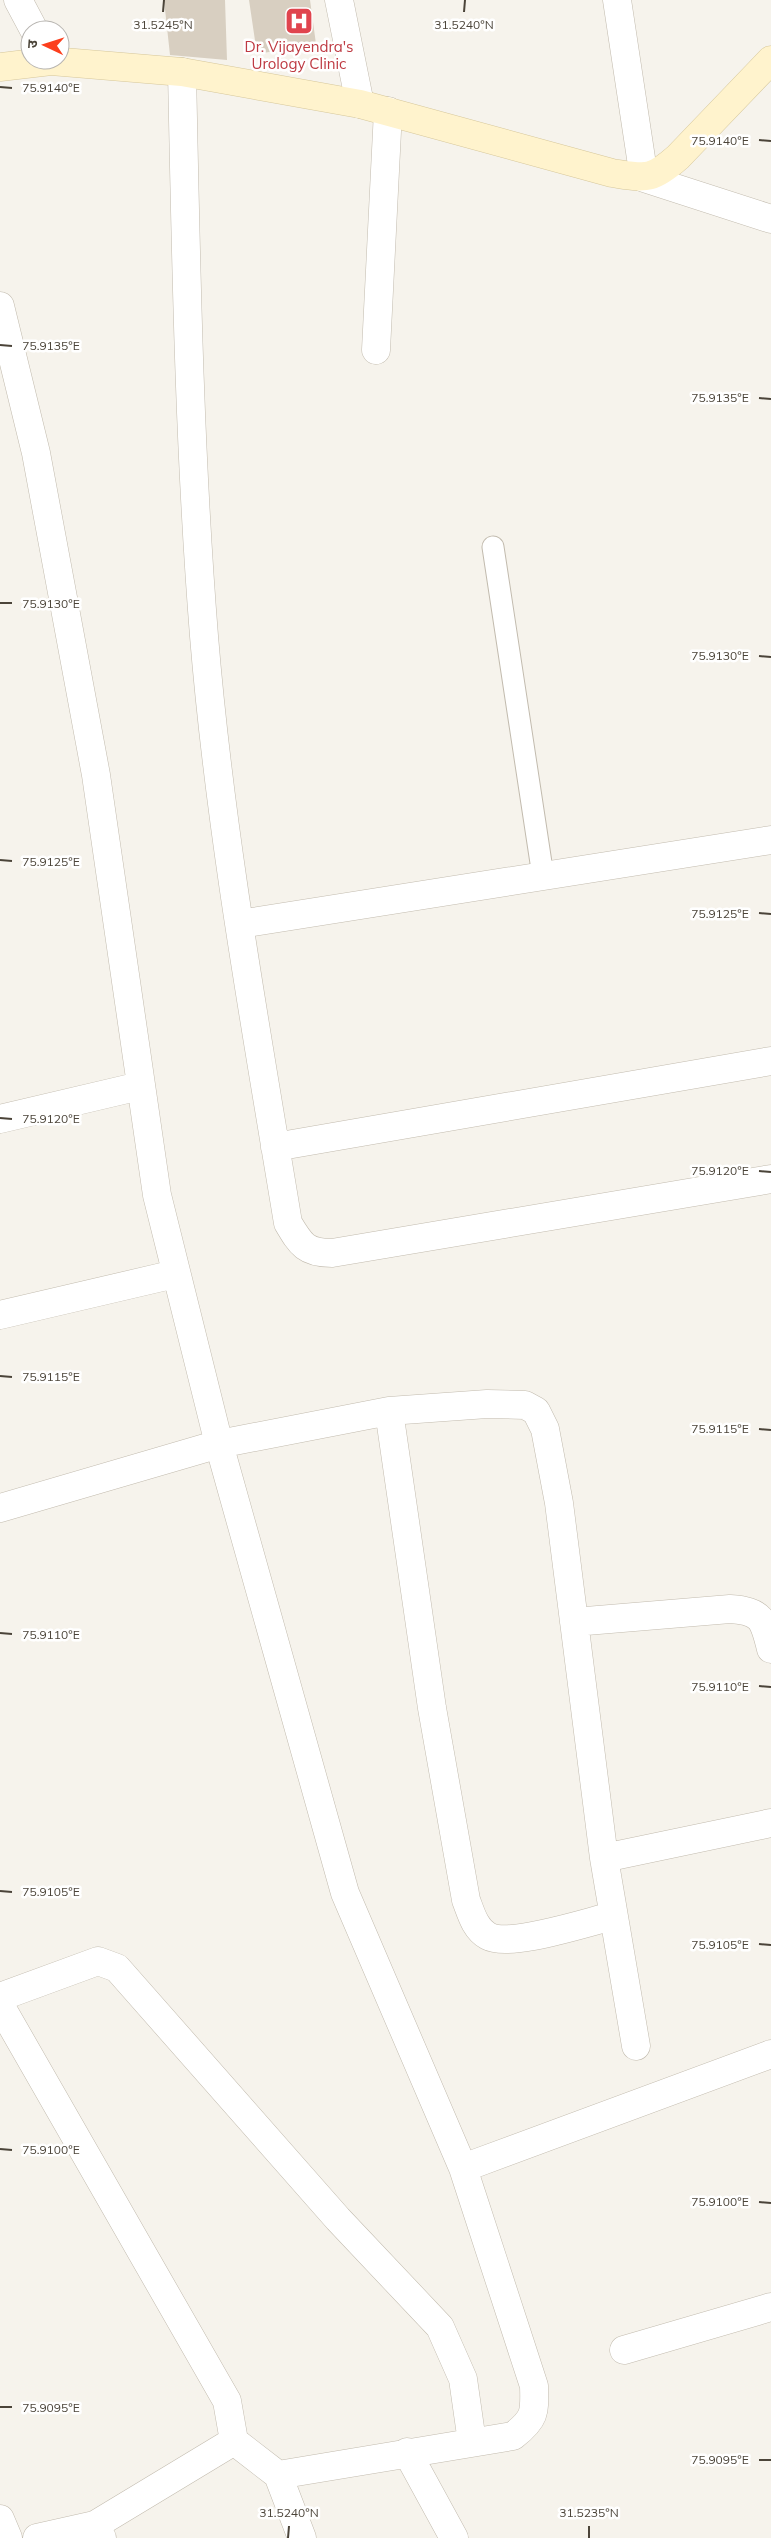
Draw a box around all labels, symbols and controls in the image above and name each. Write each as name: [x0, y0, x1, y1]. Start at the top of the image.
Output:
hospital icon: Dr. Vijayendra's Urology Clinic: [284, 6, 314, 36]
text: 31.5245°N: [133, 17, 193, 32]
text: 31.5240°N: [434, 17, 494, 32]
north arrow: [20, 20, 70, 70]
place label: Dr. Vijayendra's Urology Clinic: [244, 37, 354, 73]
text: उ: [23, 39, 41, 49]
text: 75.9140°E: [22, 80, 80, 95]
text: 75.9140°E: [691, 133, 749, 148]
text: 75.9135°E: [22, 338, 80, 353]
text: 75.9135°E: [691, 390, 749, 405]
text: 75.9130°E: [22, 596, 80, 611]
text: 75.9130°E: [691, 648, 749, 663]
text: 75.9125°E: [22, 854, 80, 869]
text: 75.9125°E: [691, 906, 749, 921]
text: 75.9120°E: [22, 1111, 80, 1126]
text: 75.9120°E: [691, 1163, 749, 1178]
text: 75.9115°E: [22, 1369, 80, 1384]
text: 75.9115°E: [691, 1421, 749, 1436]
text: 75.9110°E: [22, 1627, 80, 1642]
text: 75.9110°E: [691, 1679, 749, 1694]
text: 75.9105°E: [22, 1884, 80, 1899]
text: 75.9105°E: [691, 1937, 749, 1952]
text: 75.9100°E: [22, 2142, 80, 2157]
text: 75.9100°E: [691, 2194, 749, 2209]
text: 75.9095°E: [22, 2400, 80, 2415]
text: 75.9095°E: [691, 2452, 749, 2467]
text: 31.5240°N: [259, 2505, 319, 2520]
text: 31.5235°N: [559, 2505, 619, 2520]

